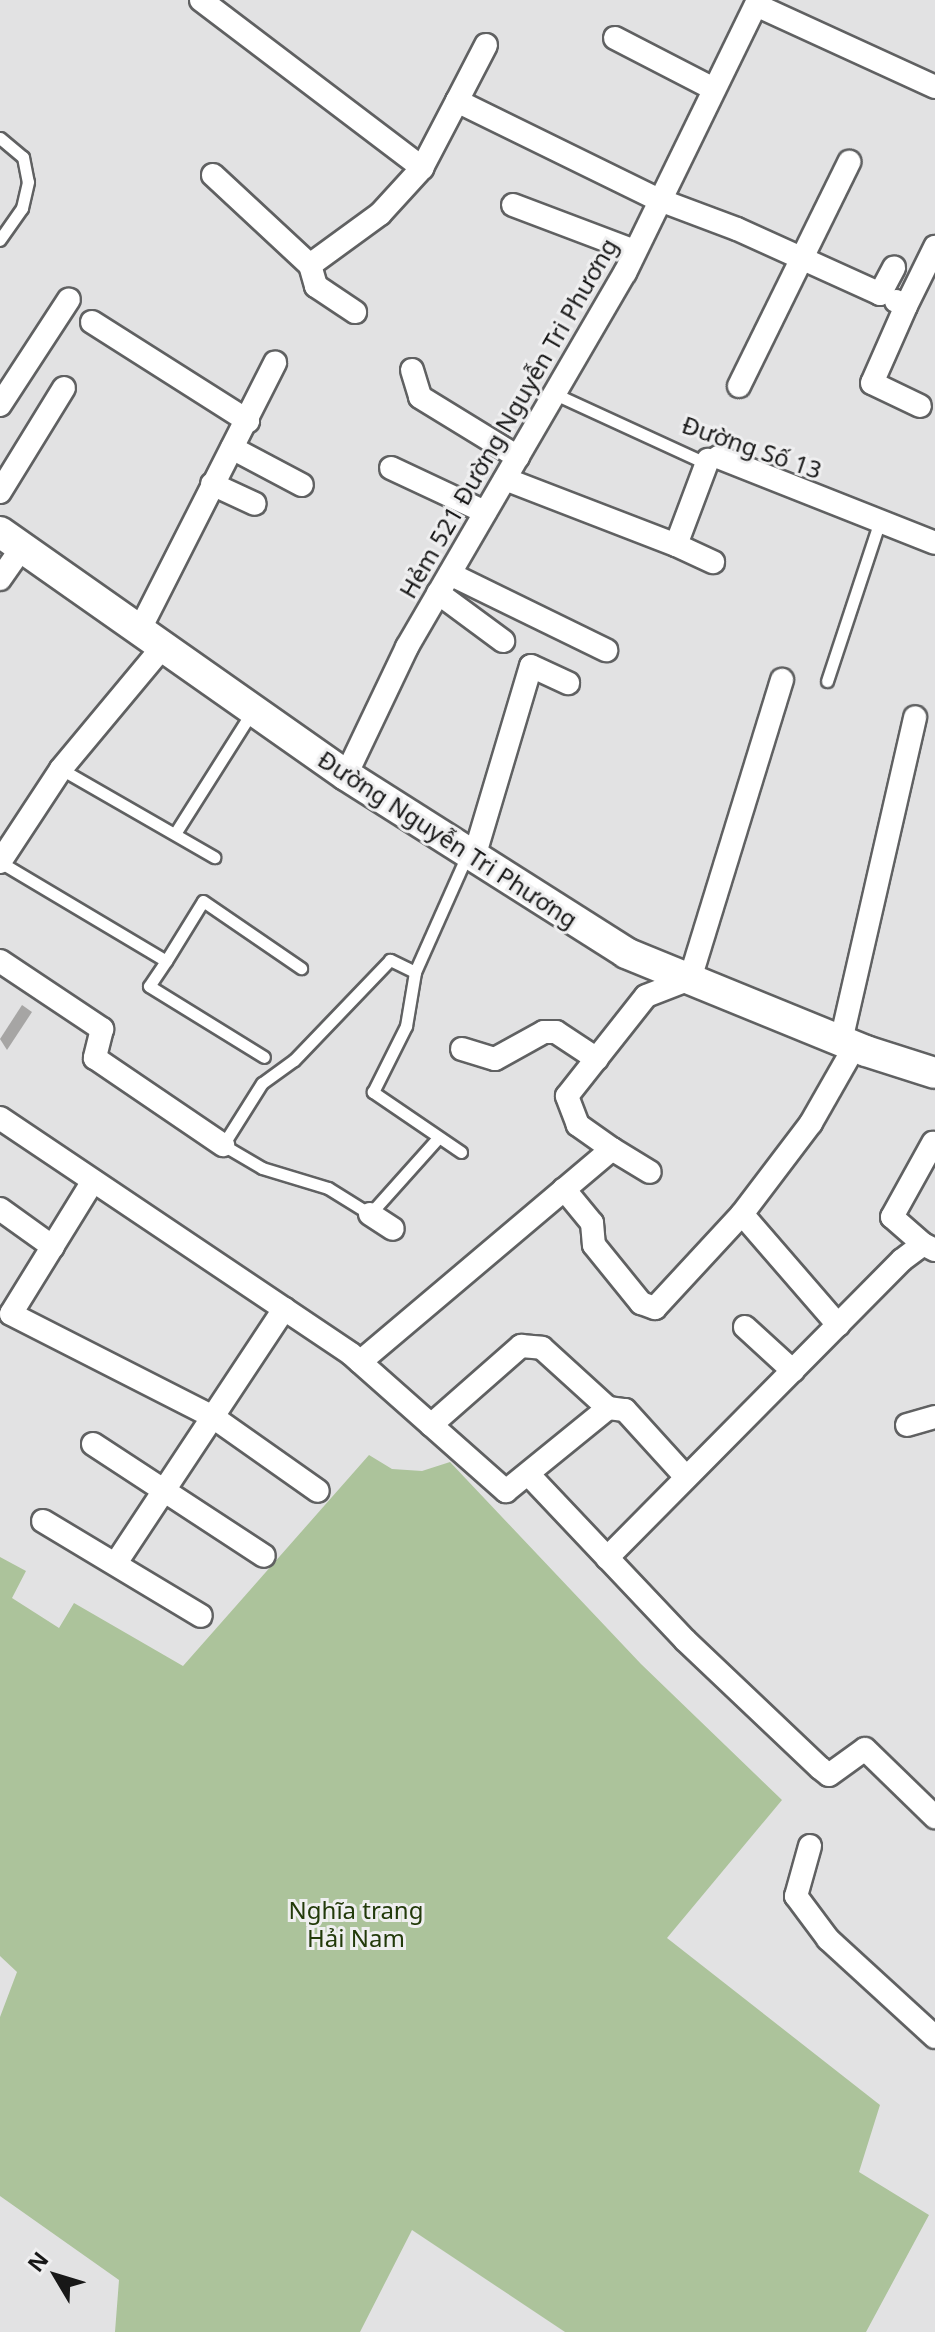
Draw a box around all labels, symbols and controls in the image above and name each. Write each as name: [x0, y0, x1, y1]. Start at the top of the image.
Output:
street label: Hẻm 521 Đường Nguyễn Tri Phương: [393, 233, 623, 603]
street label: Đường Số 13: [678, 410, 826, 484]
street label: Đường Nguyễn Tri Phương: [313, 744, 583, 934]
park label: Nghĩa trang Hải Nam: [289, 1896, 423, 1952]
north arrow: [16, 2236, 96, 2316]
text: N: [20, 2245, 54, 2278]

